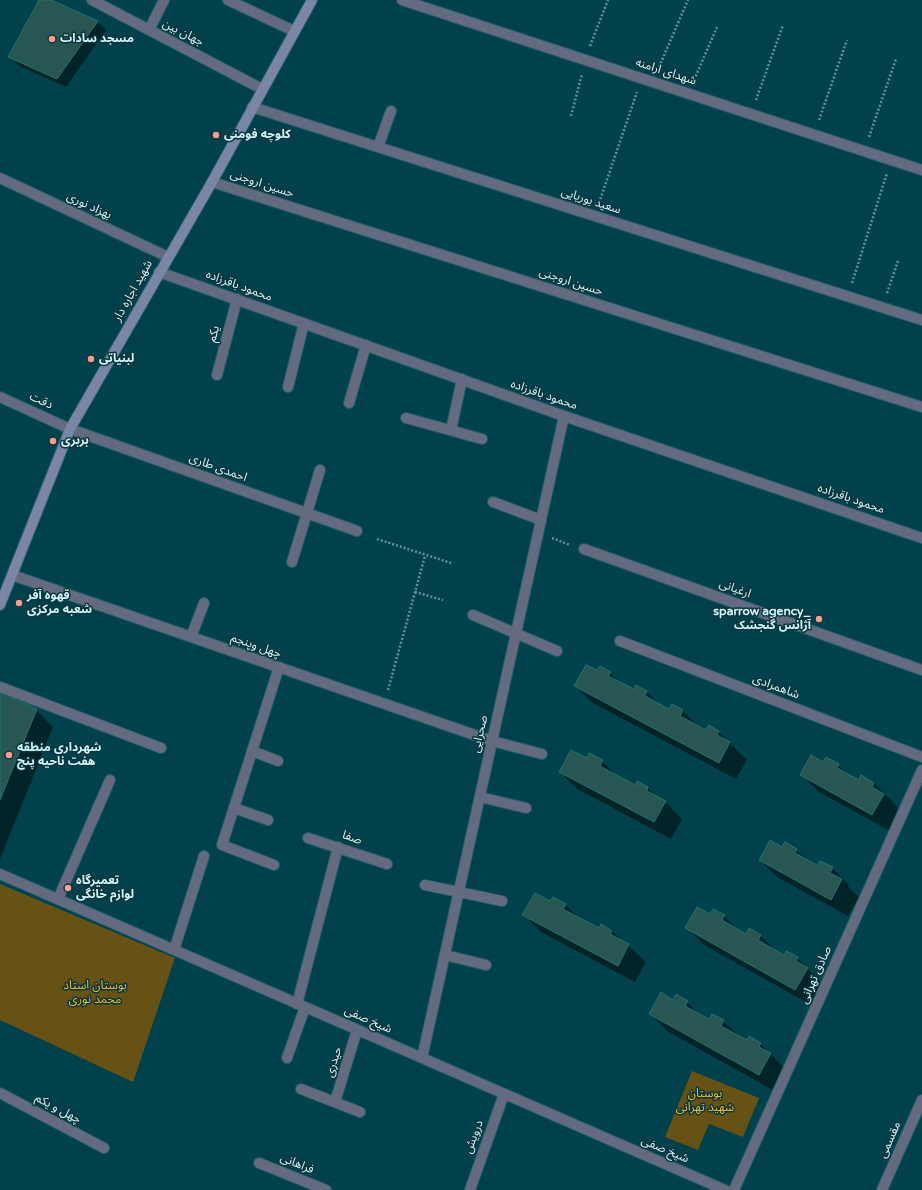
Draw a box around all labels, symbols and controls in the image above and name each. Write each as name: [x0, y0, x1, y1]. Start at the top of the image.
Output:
street label: جهان‌ بین: [160, 16, 206, 50]
place label: مسجد سادات: [60, 32, 134, 46]
marker: مسجد سادات: [47, 34, 57, 44]
street label: شهدای ارامنه: [634, 55, 698, 89]
place label: کلوچه فومنی: [224, 128, 291, 142]
marker: کلوچه فومنی: [211, 130, 221, 140]
street label: حسین اروجنی: [228, 167, 296, 201]
street label: سعید بوریایی: [559, 185, 623, 217]
street label: بهزاد نوری: [64, 189, 114, 223]
street label: شهید اجاره دار: [110, 258, 156, 324]
street label: حسین اروجنی: [537, 265, 605, 299]
street label: محمود باقرزاده: [204, 267, 274, 305]
street label: یکم: [205, 324, 223, 344]
place label: لبنیاتی: [99, 352, 134, 366]
marker: لبنیاتی: [86, 354, 96, 364]
street label: محمود باقرزاده: [509, 377, 579, 413]
street label: دقت: [27, 389, 55, 413]
place label: بربری: [61, 434, 89, 448]
marker: بربری: [48, 436, 58, 446]
street label: احمدی طاری: [187, 451, 249, 485]
street label: محمود باقرزاده: [816, 481, 886, 517]
street label: ارغیانی: [717, 577, 753, 601]
place label: قهوه آفر شعبه مرکزی: [27, 589, 92, 617]
marker: قهوه آفر شعبه مرکزی: [14, 598, 24, 608]
place label: sparrow agency_ آژانس گنجشک: [713, 605, 811, 633]
marker: sparrow agency_ آژانس گنجشک: [814, 614, 824, 624]
street label: چهل وپنجم: [229, 631, 283, 661]
street label: شاهمرادی: [751, 672, 801, 702]
street label: صحرایی: [469, 714, 491, 754]
place label: شهرداری منطقه هفت ناحیه پنج: [17, 741, 101, 769]
marker: شهرداری منطقه هفت ناحیه پنج: [4, 750, 14, 760]
street label: صفا: [340, 828, 364, 848]
place label: تعمیرگاه لوازم خانگی: [76, 874, 134, 902]
marker: تعمیرگاه لوازم خانگی: [63, 883, 73, 893]
street label: صادق تهرانی: [797, 944, 835, 1006]
park label: بوستان استاد محمد نوری: [63, 979, 127, 1007]
street label: شیخ صفی: [342, 1003, 394, 1037]
street label: حیدری: [323, 1045, 345, 1079]
park label: بوستان شهید تهرانی: [676, 1087, 734, 1115]
street label: چهل و یکم: [33, 1091, 83, 1127]
street label: درویش: [461, 1118, 487, 1156]
street label: مقسمی: [876, 1120, 904, 1160]
street label: شیخ صفی: [639, 1134, 691, 1166]
street label: فراهانی: [278, 1151, 316, 1177]

